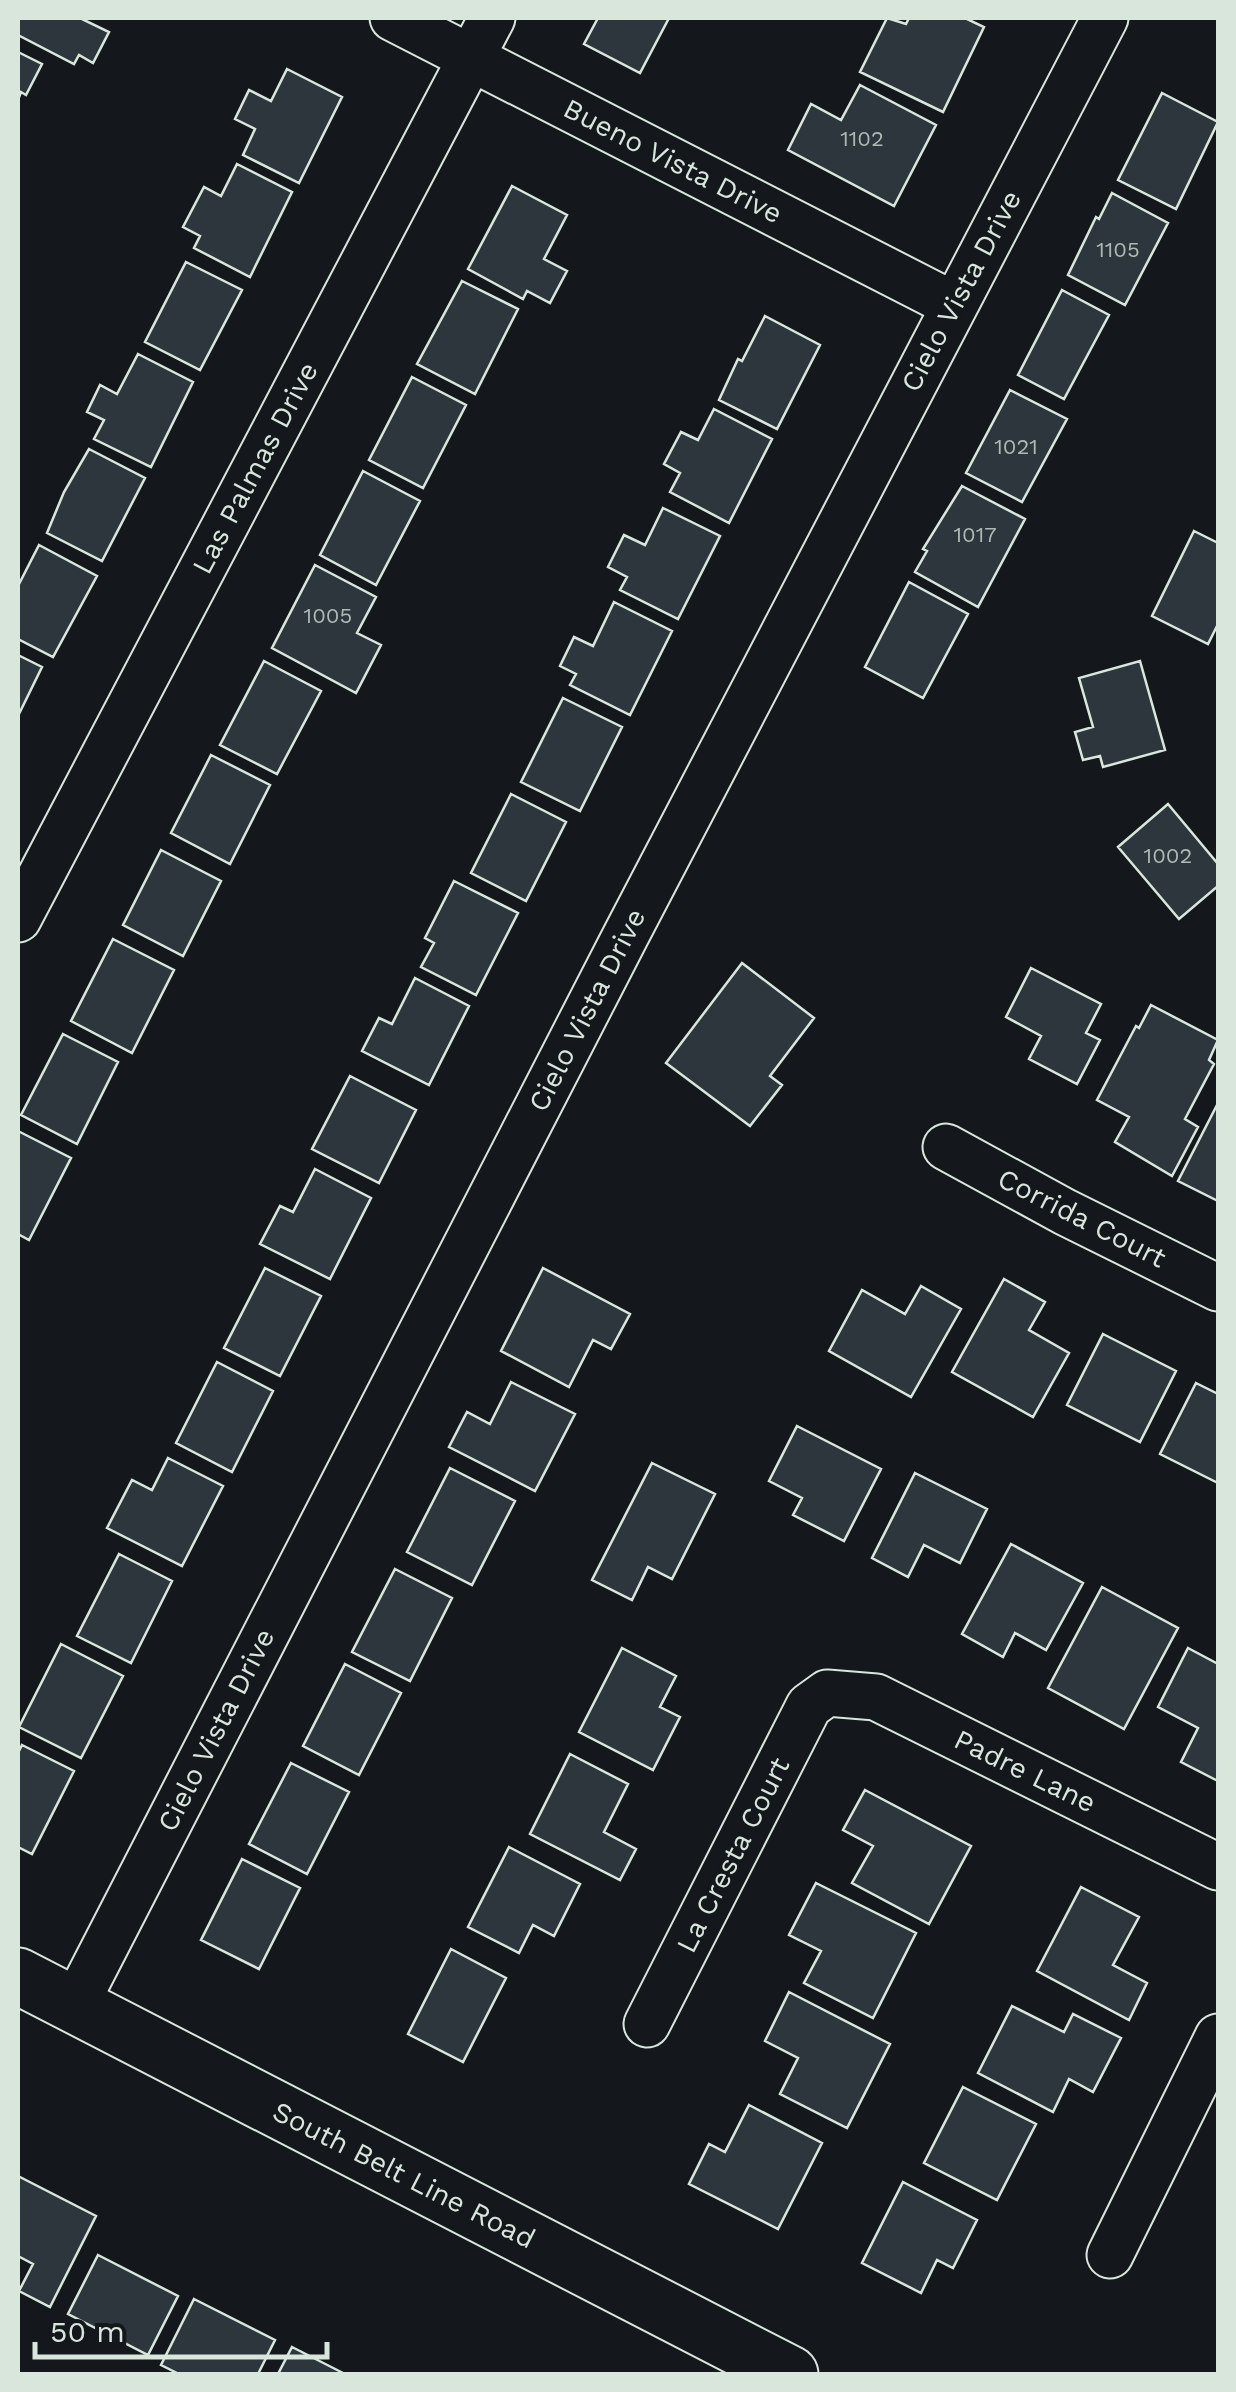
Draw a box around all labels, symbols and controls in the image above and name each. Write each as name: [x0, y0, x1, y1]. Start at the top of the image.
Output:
street label: Bueno Vista Drive: [558, 92, 788, 230]
house number: 1102: [840, 126, 884, 151]
street label: Cielo Vista Drive: [894, 185, 1028, 397]
house number: 1105: [1096, 237, 1140, 262]
street label: Las Palmas Drive: [185, 357, 325, 579]
house number: 1021: [994, 434, 1038, 459]
house number: 1017: [953, 522, 997, 547]
house number: 1005: [304, 603, 352, 628]
house number: 1002: [1144, 843, 1192, 868]
street label: Cielo Vista Drive: [522, 903, 652, 1117]
street label: Corrida Court: [992, 1161, 1172, 1275]
street label: Cielo Vista Drive: [151, 1623, 281, 1837]
street label: Padre Lane: [949, 1723, 1101, 1819]
street label: La Cresta Court: [670, 1752, 797, 1958]
street label: South Belt Line Road: [267, 2094, 541, 2256]
scale bar: [35, 2297, 328, 2359]
text: 50 m: [50, 2314, 125, 2349]

